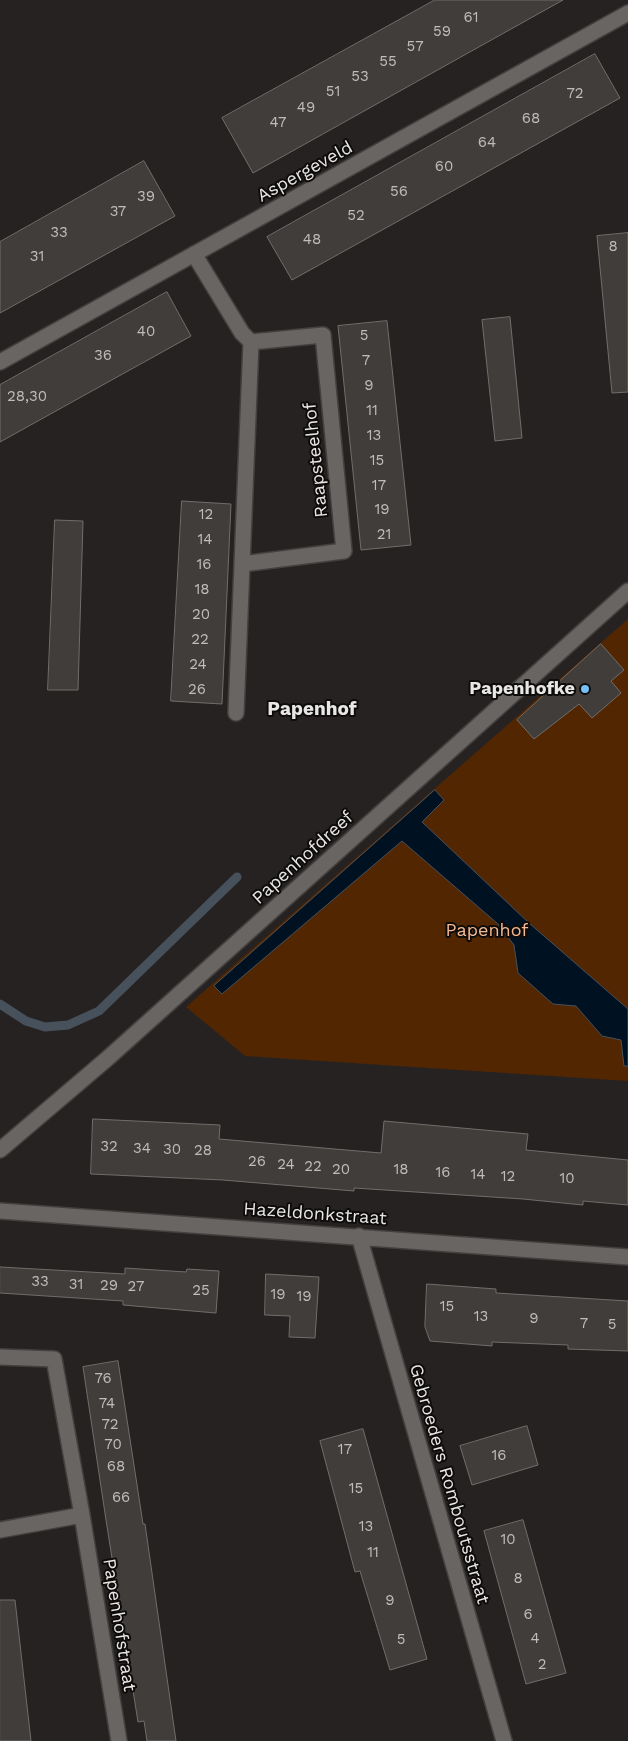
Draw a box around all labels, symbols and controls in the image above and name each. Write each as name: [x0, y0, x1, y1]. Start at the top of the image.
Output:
house number: 61: [464, 9, 478, 27]
house number: 59: [433, 23, 451, 41]
house number: 57: [406, 38, 424, 56]
house number: 55: [379, 53, 397, 71]
house number: 53: [351, 68, 369, 86]
house number: 51: [326, 83, 340, 101]
house number: 72: [566, 85, 584, 103]
house number: 49: [297, 99, 315, 117]
house number: 68: [522, 110, 540, 128]
house number: 47: [270, 114, 286, 132]
house number: 64: [478, 134, 496, 152]
street label: Aspergeveld: [253, 137, 357, 207]
house number: 60: [435, 158, 453, 176]
house number: 56: [390, 183, 408, 201]
house number: 39: [137, 188, 155, 206]
house number: 37: [110, 203, 126, 221]
house number: 52: [347, 207, 365, 225]
house number: 33: [50, 224, 68, 242]
house number: 48: [303, 231, 321, 249]
house number: 8: [608, 238, 618, 256]
house number: 31: [30, 248, 44, 266]
house number: 40: [137, 323, 155, 341]
house number: 5: [360, 327, 368, 345]
house number: 36: [94, 347, 112, 365]
house number: 7: [362, 352, 370, 370]
house number: 9: [364, 377, 374, 395]
house number: 28,30: [7, 388, 47, 406]
street label: Raapsteelhof: [299, 401, 333, 519]
house number: 11: [366, 402, 378, 420]
house number: 13: [367, 427, 381, 445]
house number: 15: [370, 452, 384, 470]
house number: 17: [372, 477, 386, 495]
house number: 19: [374, 501, 390, 519]
house number: 12: [199, 506, 213, 524]
house number: 21: [377, 526, 391, 544]
house number: 14: [197, 531, 213, 549]
house number: 16: [197, 556, 211, 574]
house number: 18: [194, 581, 210, 599]
house number: 20: [192, 606, 210, 624]
house number: 22: [191, 631, 209, 649]
house number: 24: [189, 656, 207, 674]
place label: Papenhofke: [469, 678, 575, 700]
house number: 26: [188, 681, 206, 699]
marker: Papenhofke: [579, 683, 591, 695]
district label: Papenhof: [267, 698, 357, 720]
street label: Papenhofdreef: [248, 807, 358, 909]
park label: Papenhof: [446, 920, 528, 942]
house number: 32: [100, 1138, 118, 1156]
house number: 34: [133, 1140, 151, 1158]
house number: 30: [163, 1141, 181, 1159]
house number: 28: [194, 1142, 212, 1160]
house number: 26: [248, 1153, 266, 1171]
house number: 24: [277, 1156, 295, 1174]
house number: 22: [304, 1158, 322, 1176]
house number: 20: [332, 1161, 350, 1179]
house number: 18: [393, 1161, 409, 1179]
house number: 16: [436, 1164, 450, 1182]
house number: 14: [470, 1166, 486, 1184]
house number: 12: [501, 1168, 515, 1186]
house number: 10: [559, 1170, 575, 1188]
street label: Hazeldonkstraat: [243, 1198, 387, 1230]
house number: 33: [31, 1273, 49, 1291]
house number: 31: [69, 1276, 83, 1294]
house number: 29: [100, 1277, 118, 1295]
house number: 27: [128, 1278, 144, 1296]
house number: 25: [192, 1282, 210, 1300]
house number: 19: [270, 1286, 286, 1304]
house number: 19: [296, 1288, 312, 1306]
house number: 15: [440, 1298, 454, 1316]
house number: 13: [474, 1308, 488, 1326]
house number: 9: [529, 1310, 539, 1328]
house number: 7: [580, 1315, 588, 1333]
house number: 5: [608, 1316, 616, 1334]
street label: Gebroeders Romboutsstraat: [404, 1361, 494, 1607]
house number: 76: [94, 1370, 112, 1388]
house number: 74: [99, 1395, 115, 1413]
house number: 72: [101, 1416, 119, 1434]
house number: 70: [104, 1436, 122, 1454]
house number: 17: [338, 1441, 352, 1459]
house number: 16: [492, 1447, 506, 1465]
house number: 68: [107, 1458, 125, 1476]
house number: 15: [349, 1480, 363, 1498]
house number: 66: [112, 1489, 130, 1507]
house number: 13: [359, 1518, 373, 1536]
house number: 10: [500, 1531, 516, 1549]
house number: 11: [367, 1544, 379, 1562]
street label: Papenhofstraat: [98, 1557, 140, 1693]
house number: 8: [513, 1570, 523, 1588]
house number: 9: [385, 1592, 395, 1610]
house number: 6: [523, 1606, 533, 1624]
house number: 4: [530, 1630, 540, 1648]
house number: 5: [397, 1631, 405, 1649]
house number: 2: [538, 1656, 546, 1674]

